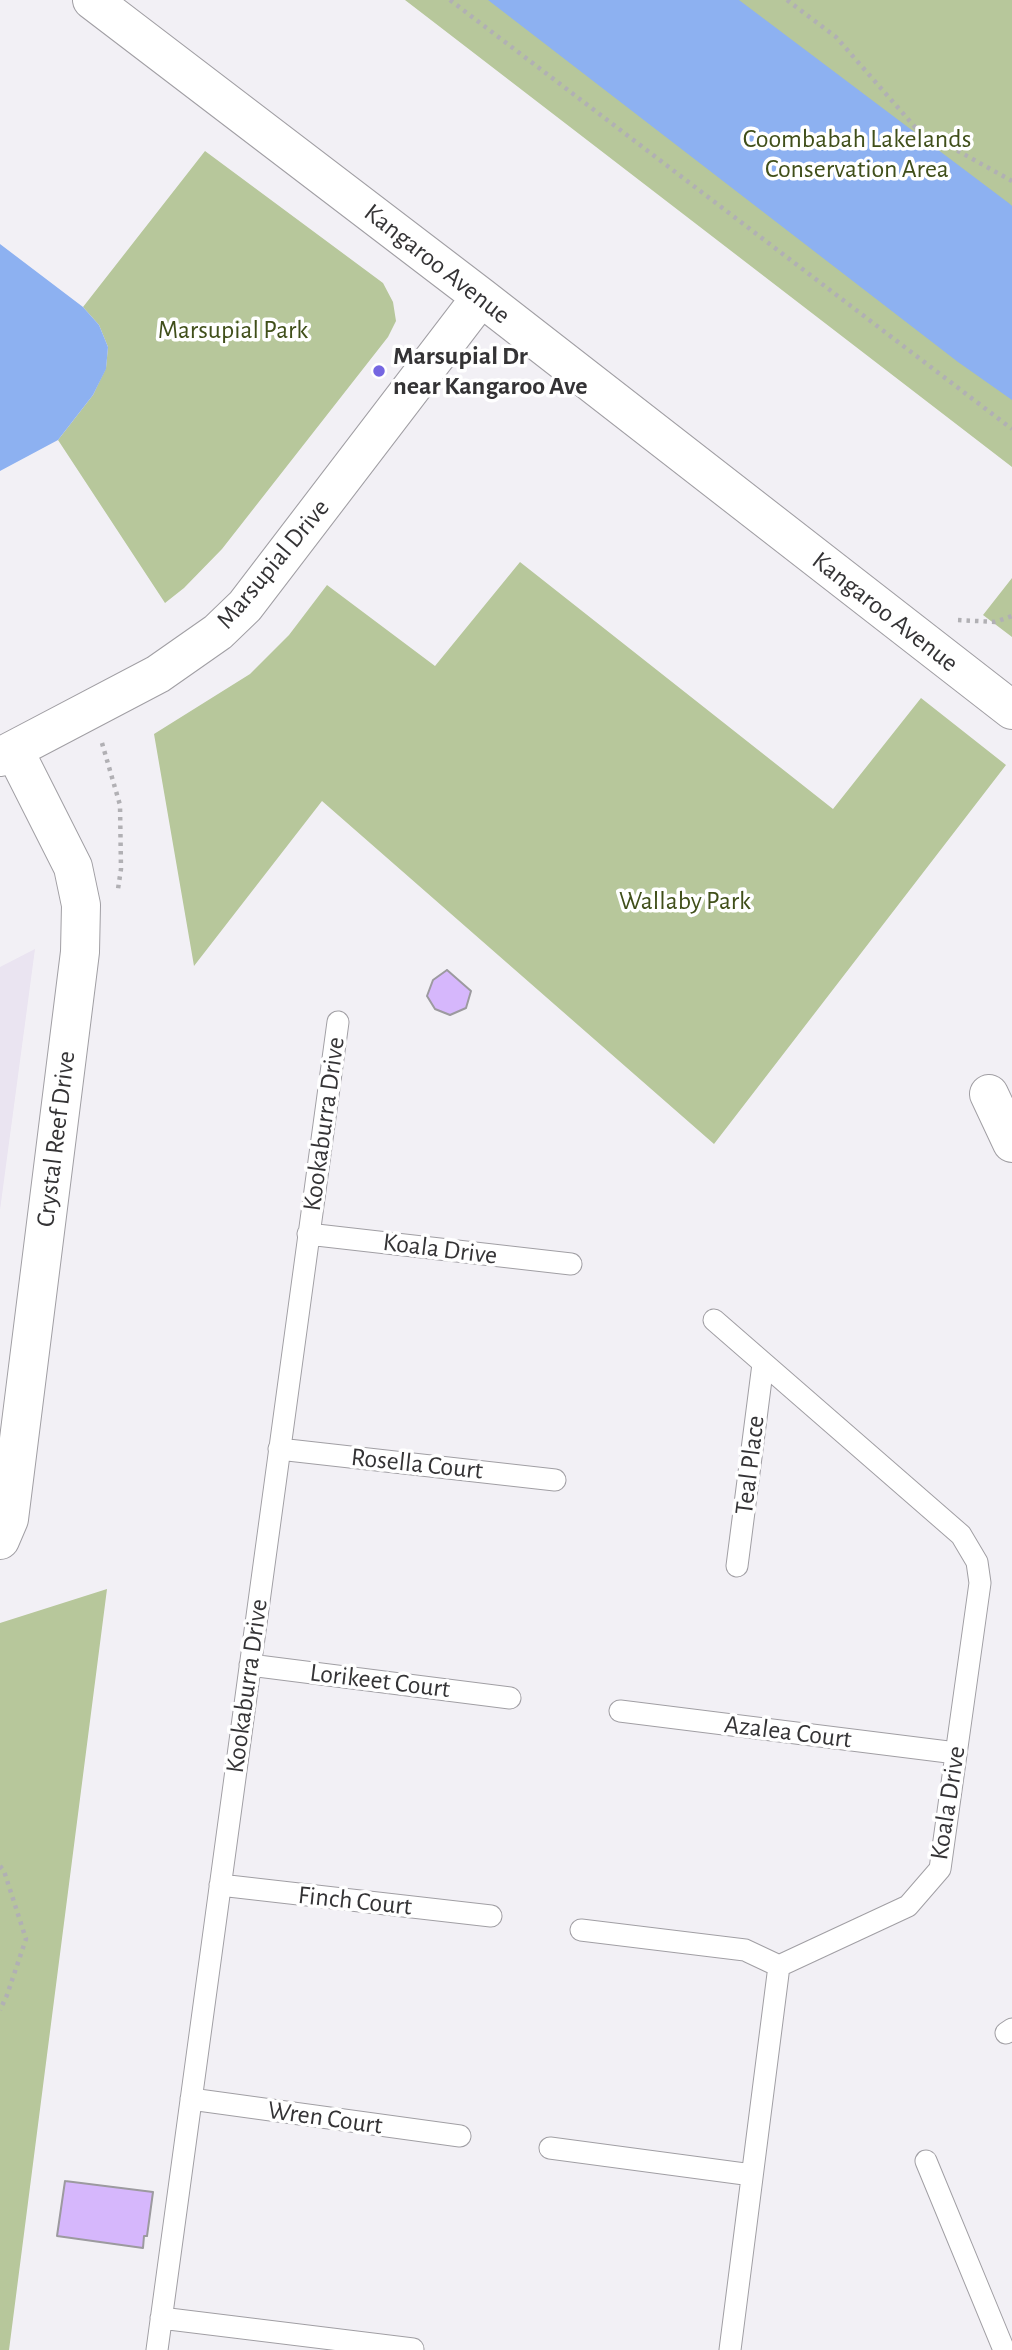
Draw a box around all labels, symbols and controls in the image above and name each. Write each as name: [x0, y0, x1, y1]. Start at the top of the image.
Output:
park label: Coombabah Lakelands Conservation Area: [743, 123, 971, 184]
street label: Kangaroo Avenue: [358, 197, 516, 331]
park label: Marsupial Park: [158, 314, 308, 346]
place label: Marsupial Dr near Kangaroo Ave: [393, 340, 588, 402]
marker: Marsupial Dr near Kangaroo Ave: [371, 363, 387, 379]
street label: Marsupial Drive: [210, 493, 336, 635]
street label: Kangaroo Avenue: [806, 545, 964, 679]
park label: Wallaby Park: [619, 885, 751, 917]
street label: Kookaburra Drive: [296, 1035, 352, 1213]
street label: Crystal Reef Drive: [30, 1049, 82, 1229]
street label: Koala Drive: [381, 1226, 499, 1272]
street label: Teal Place: [728, 1414, 772, 1516]
street label: Rosella Court: [349, 1442, 485, 1486]
street label: Kookaburra Drive: [219, 1597, 275, 1775]
street label: Lorikeet Court: [308, 1657, 452, 1705]
street label: Azalea Court: [723, 1709, 853, 1755]
street label: Koala Drive: [924, 1744, 972, 1862]
street label: Finch Court: [297, 1880, 413, 1922]
street label: Wren Court: [266, 2095, 384, 2141]

